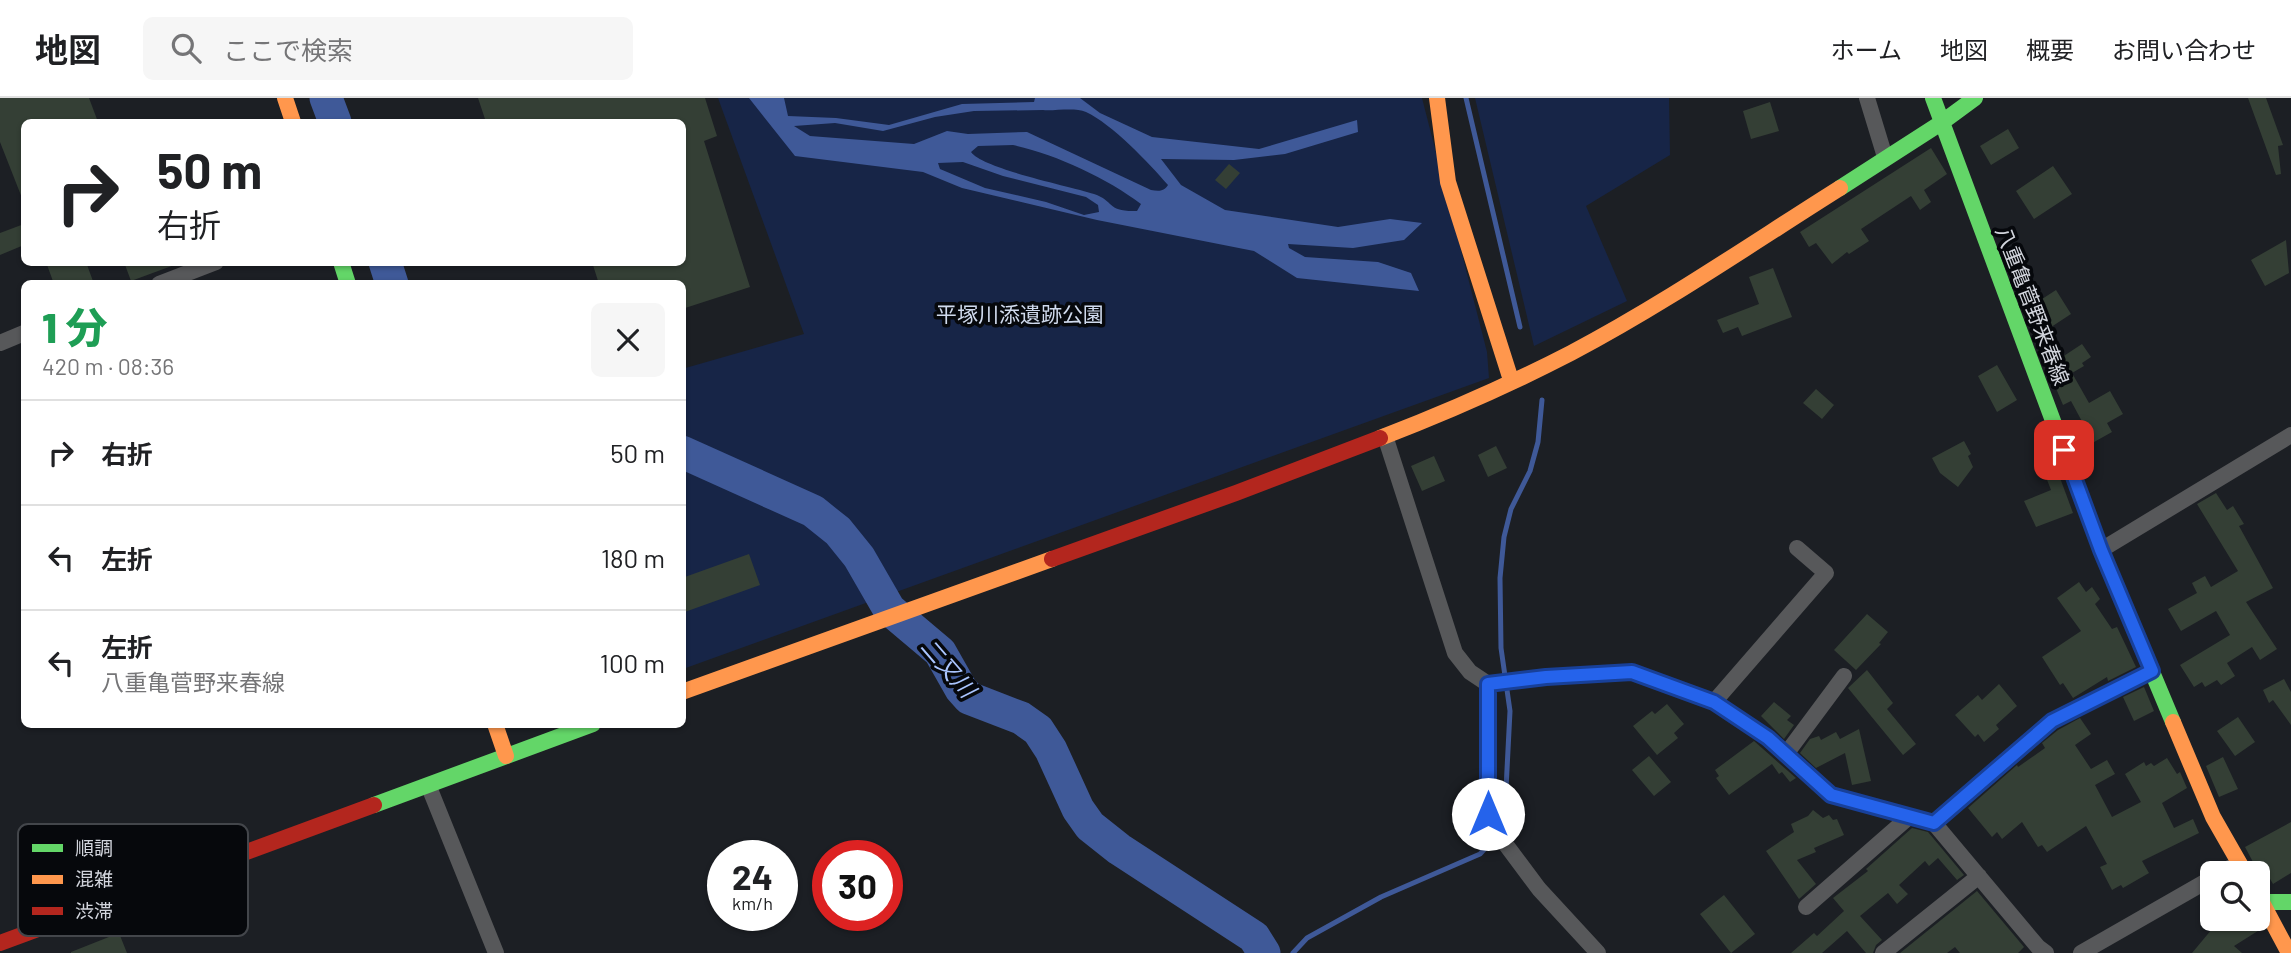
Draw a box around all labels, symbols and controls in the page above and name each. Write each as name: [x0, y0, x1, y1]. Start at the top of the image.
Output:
search box: [143, 17, 633, 80]
text: 地図: [35, 29, 101, 69]
icon: search: [167, 29, 205, 67]
text: ここで検索: [223, 34, 353, 65]
text: ホーム: [1831, 35, 1902, 64]
text: 地図: [1940, 35, 1988, 64]
text: 概要: [2026, 35, 2074, 64]
text: お問い合わせ: [2112, 35, 2256, 64]
text: 50 m: [157, 140, 262, 199]
icon: right: [42, 147, 133, 238]
text: 右折: [157, 205, 221, 243]
street label: 八重亀菅野来春線: [1992, 223, 2075, 388]
text: 1 分: [42, 301, 107, 351]
park label: 平塚川添遺跡公園: [936, 301, 1104, 326]
button: close: [591, 303, 665, 377]
text: 420 m · 08:36: [42, 352, 174, 380]
pin: [2034, 420, 2094, 480]
icon: arrive: [2045, 431, 2083, 469]
icon: right: [42, 434, 80, 472]
text: 50 m: [610, 437, 665, 468]
text: 右折: [101, 438, 153, 469]
icon: left: [42, 539, 80, 577]
text: 180 m: [601, 542, 665, 573]
text: 左折: [101, 543, 153, 574]
text: 左折: [101, 631, 153, 662]
water label: 二又川: [916, 632, 984, 705]
icon: left: [42, 644, 80, 682]
text: 100 m: [600, 647, 665, 678]
text: 八重亀菅野来春線: [101, 668, 285, 696]
position arrow: [1451, 777, 1525, 851]
legend: [18, 824, 248, 936]
text: 順調: [75, 836, 113, 859]
speed limit sign: 30: [812, 840, 903, 931]
text: 24: [732, 855, 773, 897]
map controls: [2200, 861, 2270, 931]
button: search: [2200, 861, 2270, 931]
text: 混雑: [75, 867, 113, 890]
text: km/h: [732, 892, 773, 914]
text: 渋滞: [75, 899, 113, 922]

